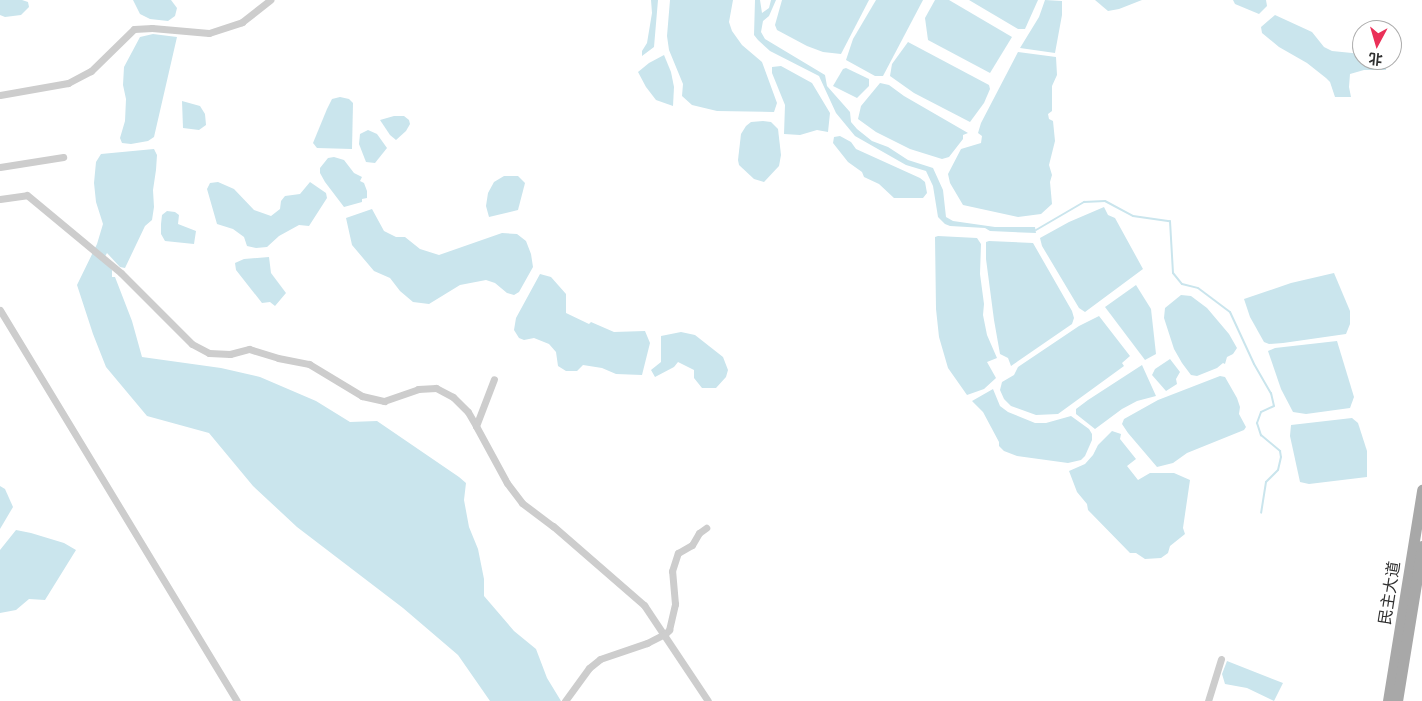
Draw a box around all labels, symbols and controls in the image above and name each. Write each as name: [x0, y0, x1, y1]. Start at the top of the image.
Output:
north arrow: [1352, 20, 1402, 70]
text: 北: [1368, 50, 1383, 69]
street label: 民主大道: [1375, 560, 1403, 626]

